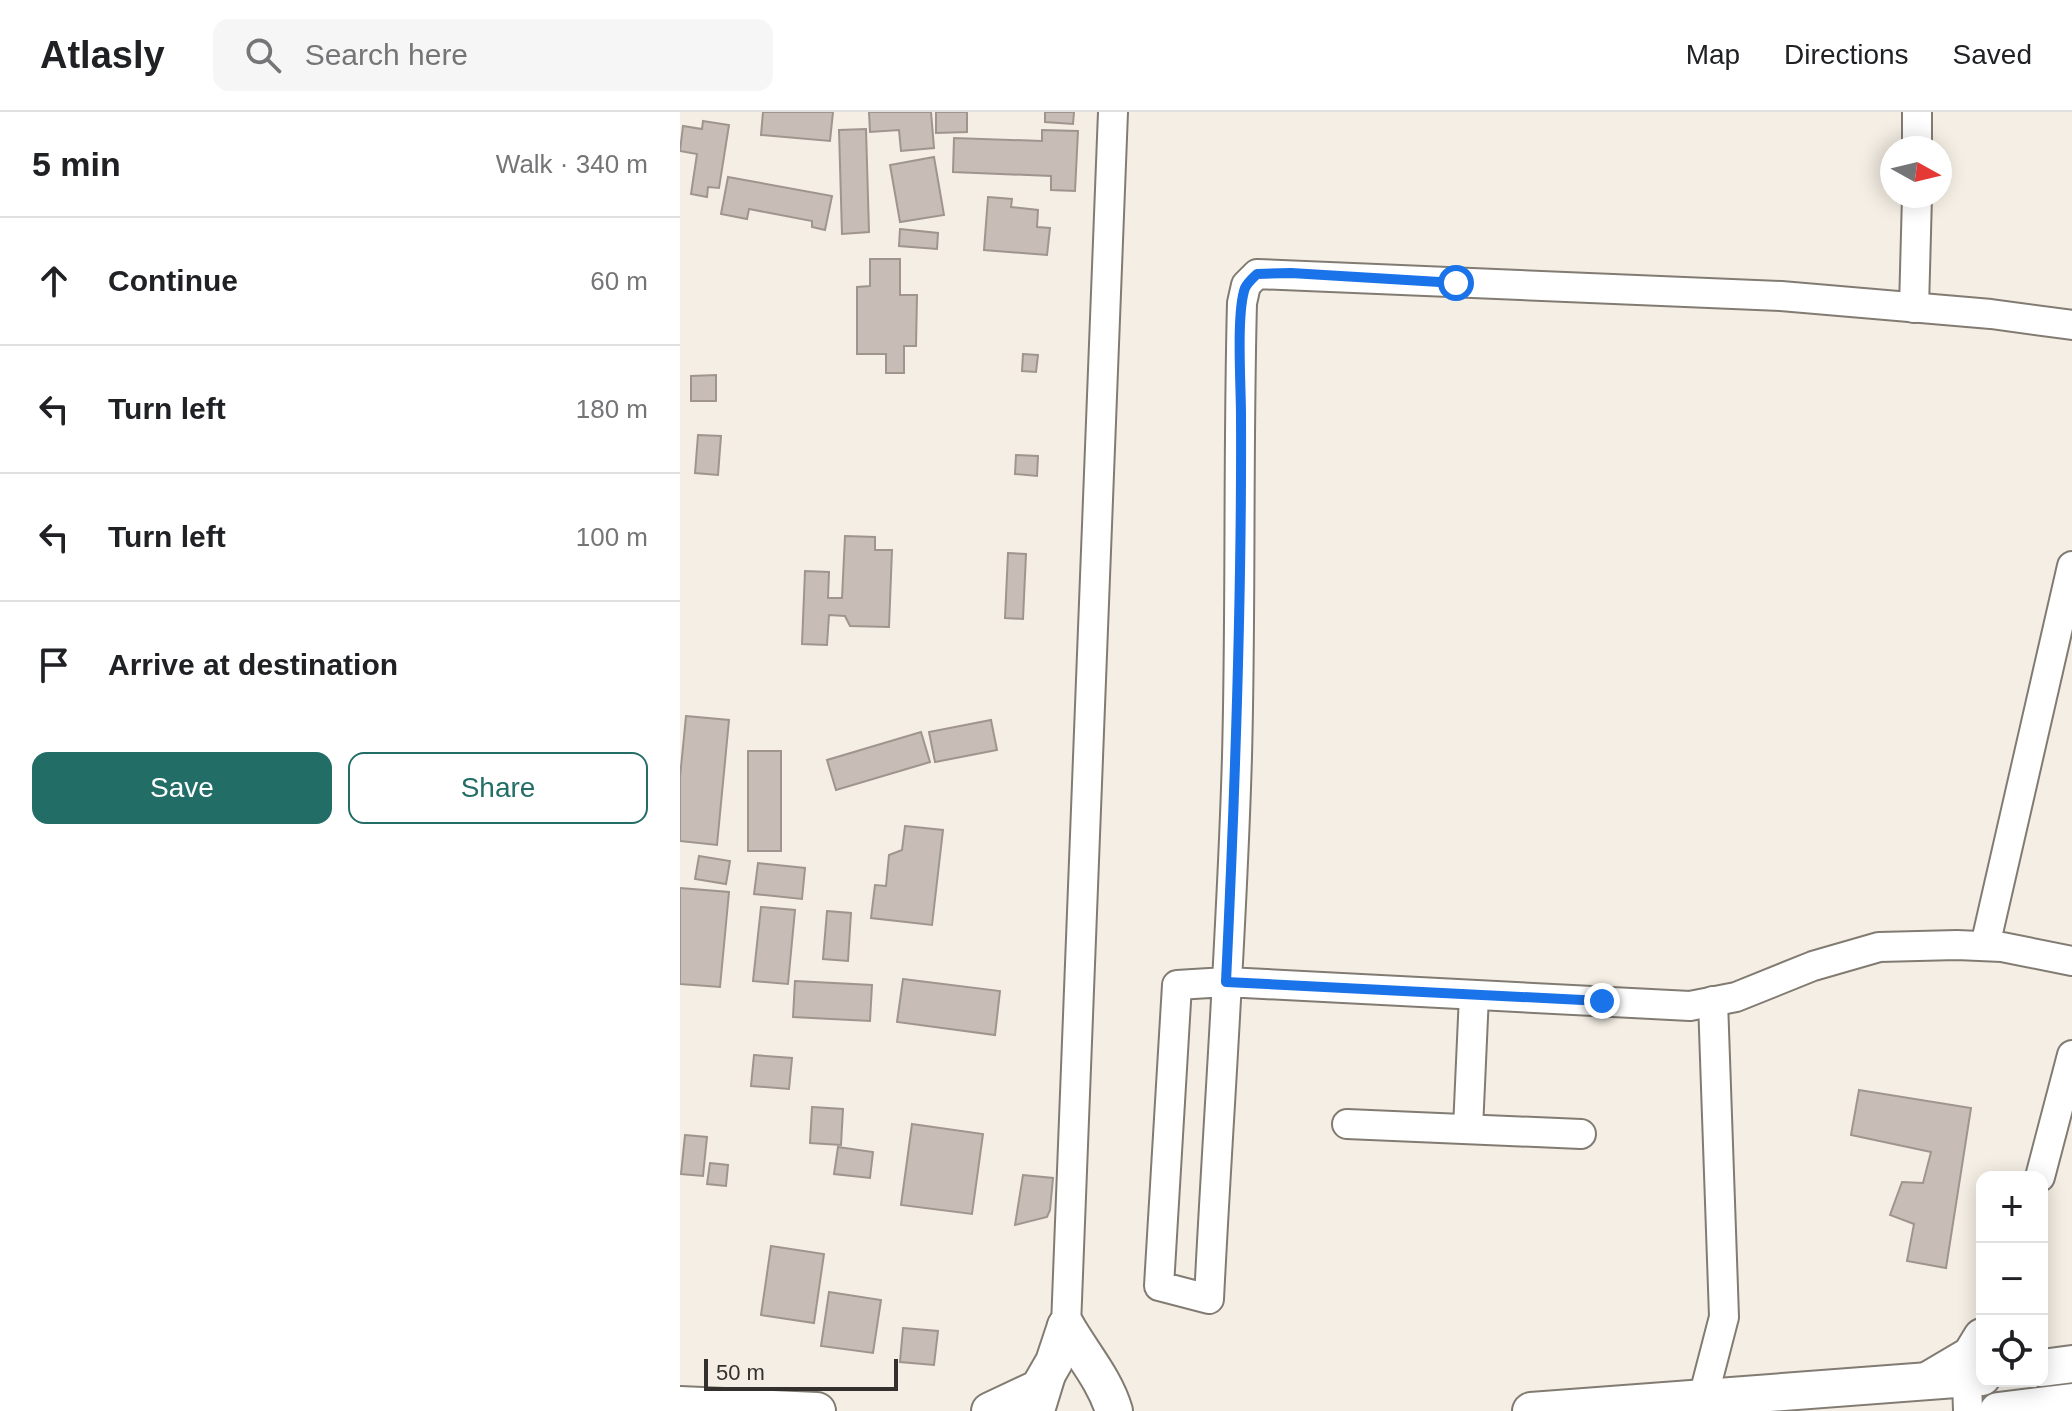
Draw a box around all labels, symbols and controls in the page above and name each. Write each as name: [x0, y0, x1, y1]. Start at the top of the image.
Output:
search box: [213, 19, 773, 91]
icon: search: [241, 33, 285, 77]
text: Atlasly: [40, 34, 165, 76]
text: Search here: [305, 38, 468, 71]
text: Map: [1686, 39, 1740, 70]
text: Directions: [1784, 39, 1909, 70]
text: Saved: [1953, 39, 2032, 70]
north arrow: [1880, 136, 1952, 208]
text: 5 min: [32, 145, 121, 183]
text: Walk · 340 m: [496, 149, 648, 179]
icon: ahead: [32, 259, 76, 303]
text: Continue: [108, 264, 238, 297]
route start: [1438, 265, 1474, 301]
text: 60 m: [590, 266, 648, 296]
icon: left: [32, 387, 76, 431]
text: Turn left: [108, 392, 226, 425]
text: 180 m: [576, 394, 648, 424]
icon: left: [32, 515, 76, 559]
text: Turn left: [108, 520, 226, 553]
text: 100 m: [576, 522, 648, 552]
icon: arrive: [32, 643, 76, 687]
text: Arrive at destination: [108, 648, 398, 681]
button: Save: [32, 752, 332, 824]
button: Share: [348, 752, 648, 824]
route end: [1584, 983, 1620, 1019]
map controls: [1976, 1171, 2048, 1387]
button: +: [1976, 1171, 2048, 1243]
button: −: [1976, 1243, 2048, 1315]
button: locate: [1976, 1315, 2048, 1387]
scale bar: [704, 1355, 898, 1391]
text: 50 m: [716, 1360, 765, 1385]

